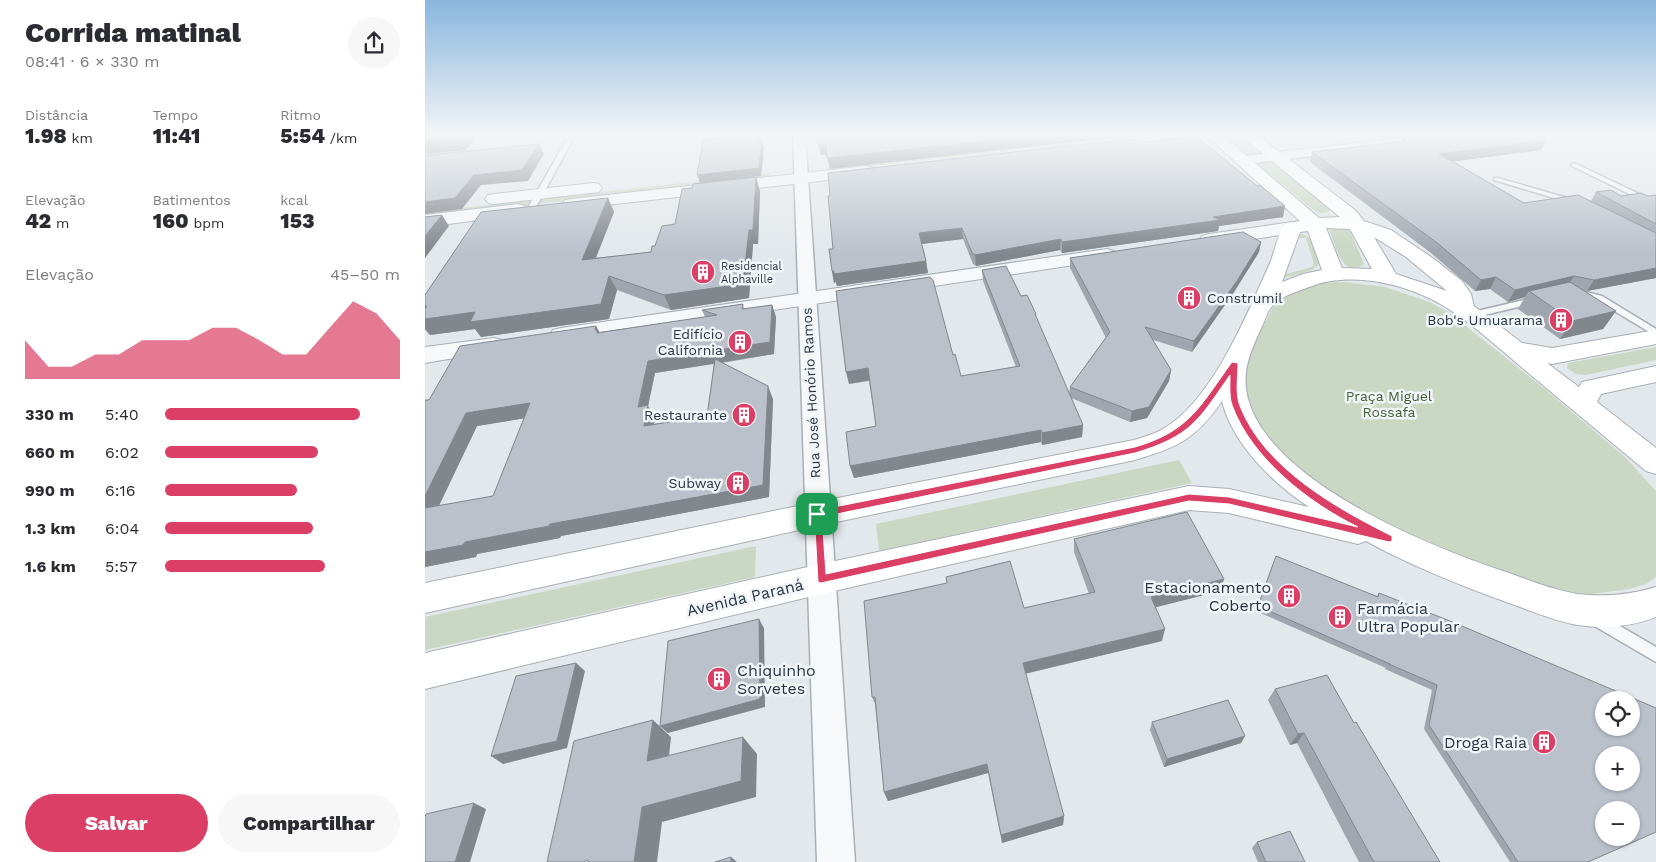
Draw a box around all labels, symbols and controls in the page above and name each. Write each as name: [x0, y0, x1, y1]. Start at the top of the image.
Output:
text: Corrida matinal: [25, 16, 241, 49]
button: share: [348, 17, 400, 69]
text: 08:41 · 6 × 330 m: [25, 52, 159, 71]
text: Distância: [25, 107, 88, 123]
text: Tempo: [153, 107, 198, 123]
text: Ritmo: [280, 107, 321, 123]
text: 1.98: [25, 123, 67, 148]
text: 11:41: [153, 123, 200, 148]
text: 5:54: [280, 123, 325, 148]
text: km: [67, 130, 93, 146]
text: /km: [325, 130, 357, 146]
text: Elevação: [25, 192, 85, 208]
text: Batimentos: [153, 192, 231, 208]
text: kcal: [280, 192, 308, 208]
text: 42: [25, 208, 51, 233]
text: 160: [153, 208, 189, 233]
text: 153: [280, 208, 314, 233]
text: m: [51, 215, 69, 231]
text: bpm: [189, 215, 224, 231]
building icon: Residencial Alphaville: [690, 259, 716, 285]
place label: Residencial Alphaville: [721, 260, 783, 286]
text: Elevação: [25, 265, 94, 284]
text: 45–50 m: [330, 265, 400, 284]
building icon: Construmil: [1176, 285, 1202, 311]
place label: Construmil: [1207, 290, 1283, 306]
street label: Rua José Honório Ramos: [799, 307, 823, 479]
building icon: Bob's Umuarama: [1548, 307, 1574, 333]
place label: Bob's Umuarama: [1427, 312, 1543, 328]
place label: Edifício California: [658, 326, 723, 358]
building icon: Edifício California: [727, 329, 753, 355]
park label: Praça Miguel Rossafa: [1346, 388, 1433, 420]
building icon: Restaurante: [731, 402, 757, 428]
text: 330 m: [25, 405, 74, 424]
text: 5:40: [105, 405, 139, 424]
place label: Restaurante: [644, 407, 727, 423]
text: 660 m: [25, 443, 75, 462]
text: 6:02: [105, 443, 139, 462]
building icon: Subway: [725, 470, 751, 496]
place label: Subway: [669, 475, 722, 491]
text: 990 m: [25, 481, 75, 500]
text: 6:16: [105, 481, 135, 500]
pin: [796, 493, 838, 535]
icon: arrive: [803, 500, 831, 528]
text: 1.3 km: [25, 519, 76, 538]
text: 6:04: [105, 519, 139, 538]
text: 1.6 km: [25, 557, 76, 576]
text: 5:57: [105, 557, 137, 576]
street label: Avenida Paraná: [685, 575, 805, 620]
place label: Estacionamento Coberto: [1144, 578, 1271, 615]
building icon: Estacionamento Coberto: [1276, 583, 1302, 609]
place label: Farmácia Ultra Popular: [1357, 599, 1460, 636]
building icon: Farmácia Ultra Popular: [1327, 604, 1353, 630]
place label: Chiquinho Sorvetes: [737, 661, 816, 698]
building icon: Chiquinho Sorvetes: [706, 666, 732, 692]
map controls: [1595, 691, 1640, 846]
button: locate: [1595, 691, 1640, 736]
building icon: Droga Raia: [1531, 729, 1557, 755]
place label: Droga Raia: [1444, 733, 1527, 752]
button: +: [1595, 746, 1640, 791]
button: Salvar: [25, 794, 208, 852]
button: Compartilhar: [218, 794, 400, 852]
button: −: [1595, 801, 1640, 846]

